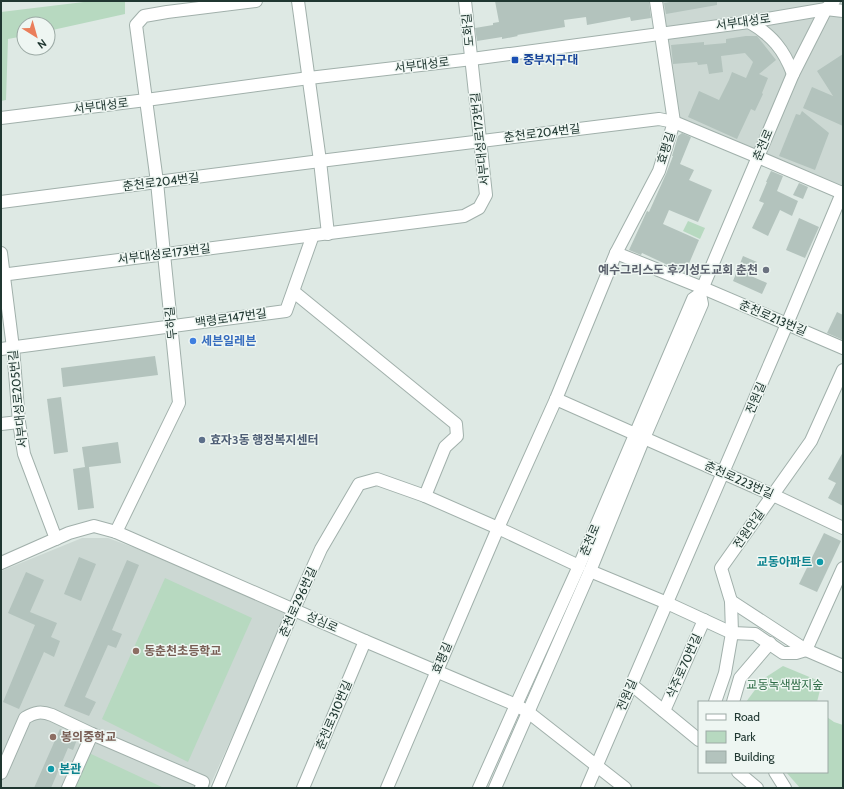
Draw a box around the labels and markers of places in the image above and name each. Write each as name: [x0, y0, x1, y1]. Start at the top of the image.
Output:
place label: 중부지구대: [523, 52, 578, 67]
marker: 중부지구대: [510, 55, 520, 65]
place label: 예수그리스도 후기성도교회 춘천: [598, 262, 758, 277]
marker: 예수그리스도 후기성도교회 춘천: [761, 265, 771, 275]
place label: 세븐일레븐: [201, 333, 256, 348]
marker: 세븐일레븐: [188, 336, 198, 346]
place label: 효자3동 행정복지센터: [210, 432, 319, 447]
marker: 효자3동 행정복지센터: [197, 435, 207, 445]
place label: 교동아파트: [757, 554, 812, 569]
marker: 교동아파트: [815, 557, 825, 567]
place label: 동춘천초등학교: [144, 643, 221, 658]
marker: 동춘천초등학교: [131, 646, 141, 656]
place label: 봉의중학교: [61, 729, 116, 744]
marker: 봉의중학교: [48, 732, 58, 742]
place label: 본관: [59, 761, 81, 776]
marker: 본관: [46, 764, 56, 774]

